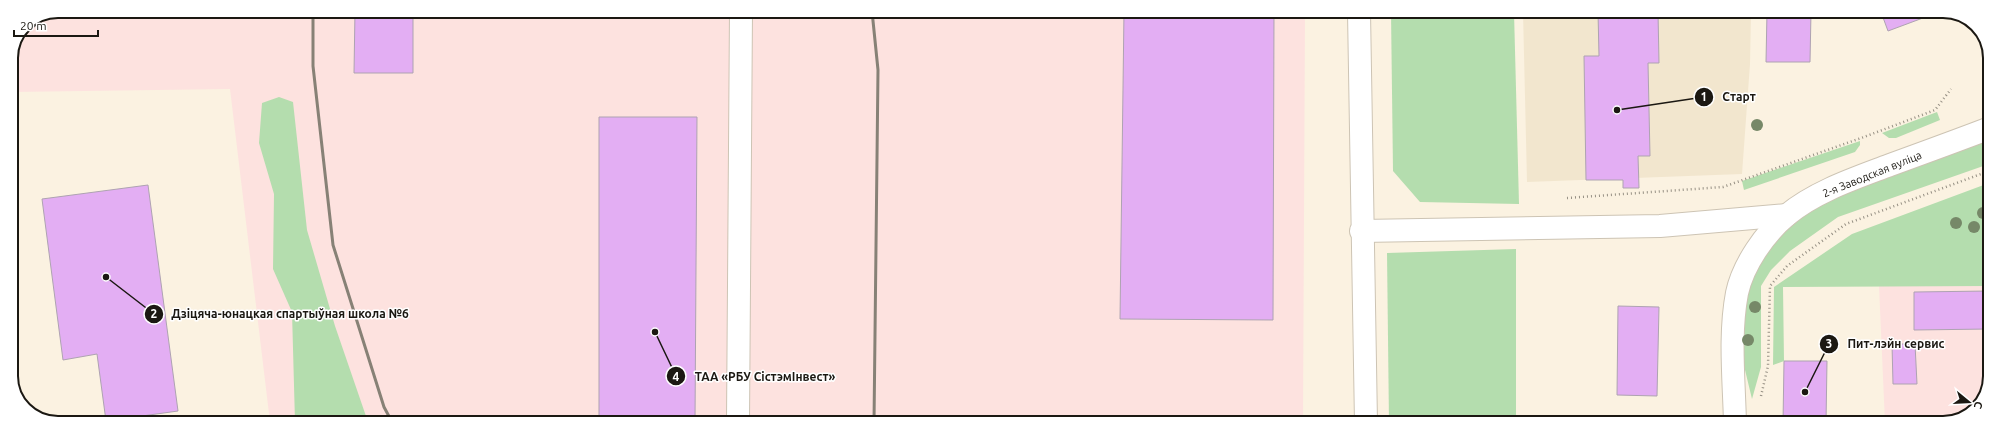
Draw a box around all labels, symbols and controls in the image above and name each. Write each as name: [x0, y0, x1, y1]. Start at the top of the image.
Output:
scale bar: [14, 12, 98, 38]
text: 20 m: [20, 19, 47, 32]
callout: Старт: [1694, 85, 1764, 109]
text: 1: [1701, 90, 1707, 103]
text: Старт: [1722, 90, 1756, 103]
street label: 2-я Заводская вуліца: [1821, 149, 1923, 199]
callout: Дзіцяча-юнацкая спартыўная школа №6: [144, 302, 417, 326]
text: 2: [151, 307, 158, 320]
text: Дзіцяча-юнацкая спартыўная школа №6: [171, 307, 409, 320]
callout: Пит-лэйн сервис: [1819, 332, 1952, 356]
text: 3: [1826, 337, 1832, 350]
text: Пит-лэйн сервис: [1847, 337, 1945, 350]
callout: ТАА «РБУ СістэмІнвест»: [666, 364, 843, 388]
text: 4: [673, 370, 680, 383]
text: ТАА «РБУ СістэмІнвест»: [695, 370, 835, 383]
north arrow: [1949, 382, 1989, 422]
text: С: [1972, 400, 1985, 410]

